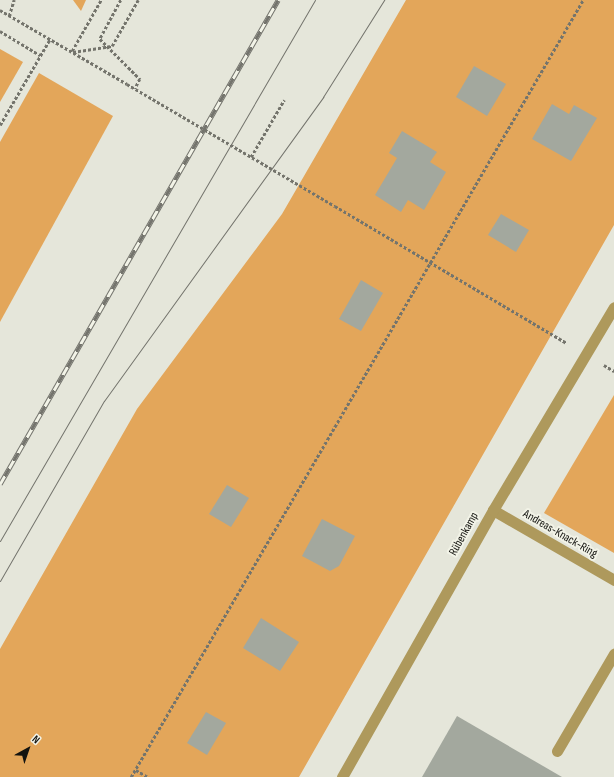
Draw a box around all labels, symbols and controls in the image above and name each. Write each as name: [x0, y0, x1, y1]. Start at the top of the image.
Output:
street label: Andreas-Knack-Ring: [520, 507, 600, 561]
street label: Rübenkamp: [446, 510, 482, 558]
north arrow: [8, 729, 48, 769]
text: N: [30, 733, 42, 746]

